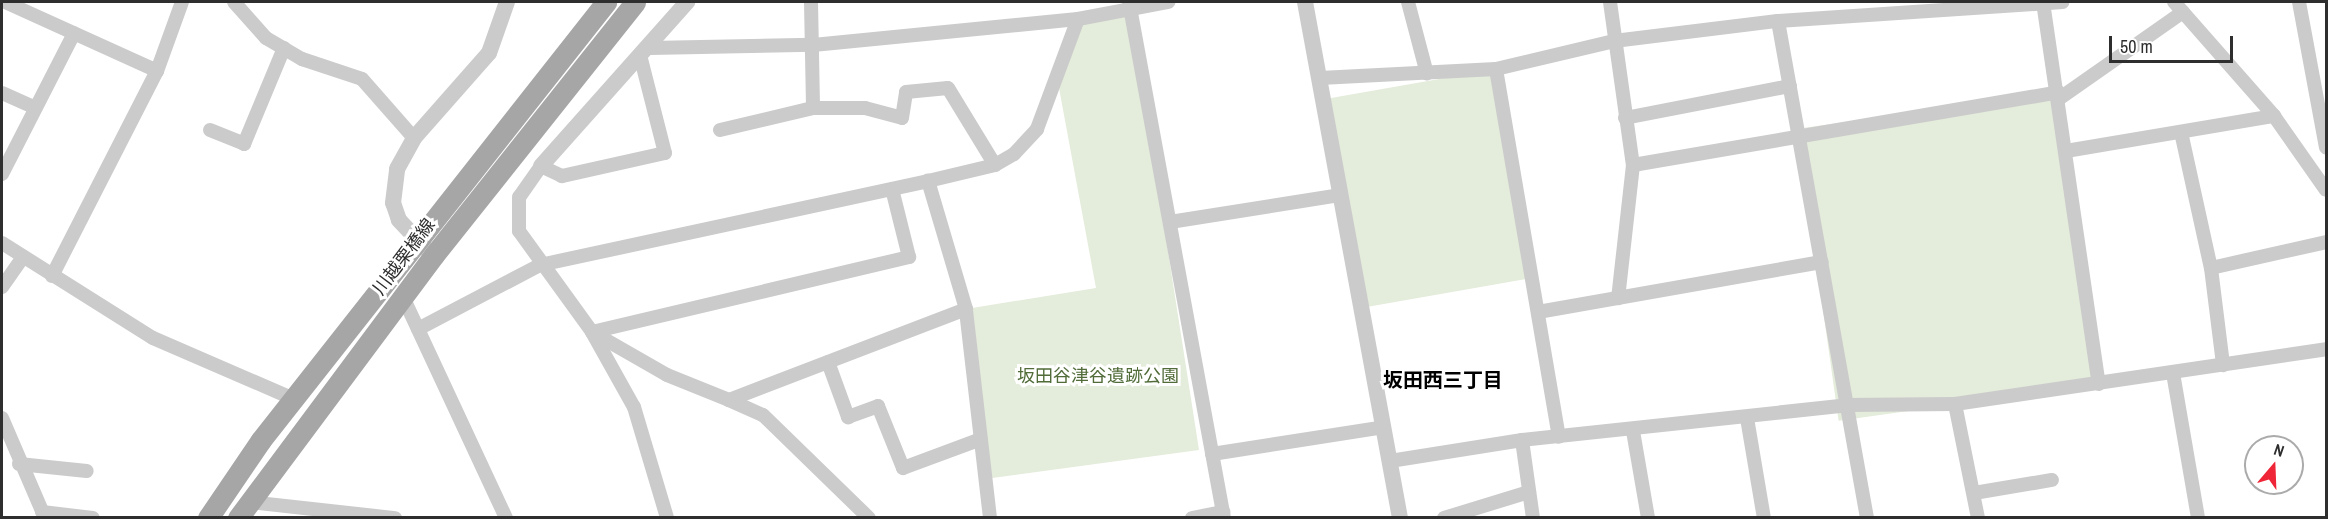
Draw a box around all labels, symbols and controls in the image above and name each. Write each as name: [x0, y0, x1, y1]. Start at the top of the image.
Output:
scale bar: [2112, 24, 2236, 62]
text: 50 m: [2120, 34, 2153, 59]
street label: 川越栗橋線: [368, 215, 440, 299]
park label: 坂田谷津谷遺跡公園: [1017, 365, 1179, 387]
district label: 坂田西三丁目: [1383, 367, 1503, 391]
north arrow: [2244, 435, 2304, 495]
text: N: [2271, 438, 2287, 462]

